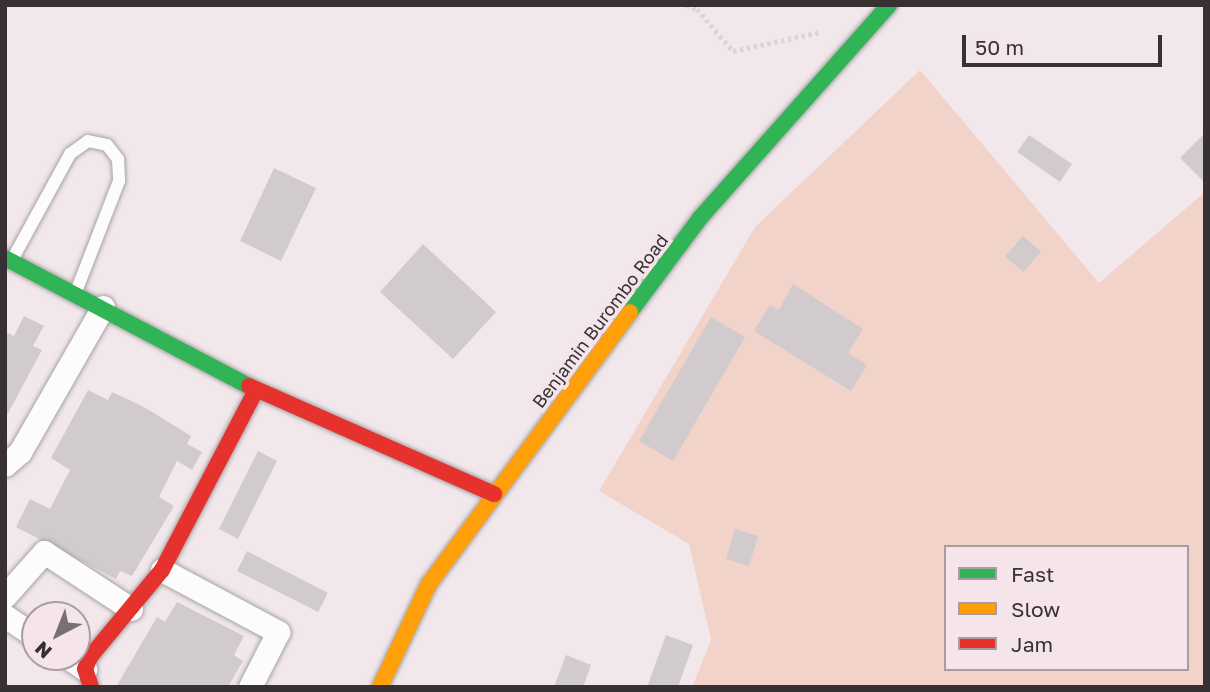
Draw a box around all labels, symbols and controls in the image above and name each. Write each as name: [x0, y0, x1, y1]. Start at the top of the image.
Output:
scale bar: [965, 21, 1164, 65]
text: 50 m: [975, 34, 1024, 60]
street label: Benjamin Burombo Road: [528, 230, 672, 412]
legend: [944, 545, 1189, 671]
text: Fast: [1011, 561, 1054, 587]
text: Slow: [1011, 596, 1060, 622]
north arrow: [21, 601, 91, 671]
text: Jam: [1011, 631, 1053, 657]
text: N: [30, 637, 56, 664]

